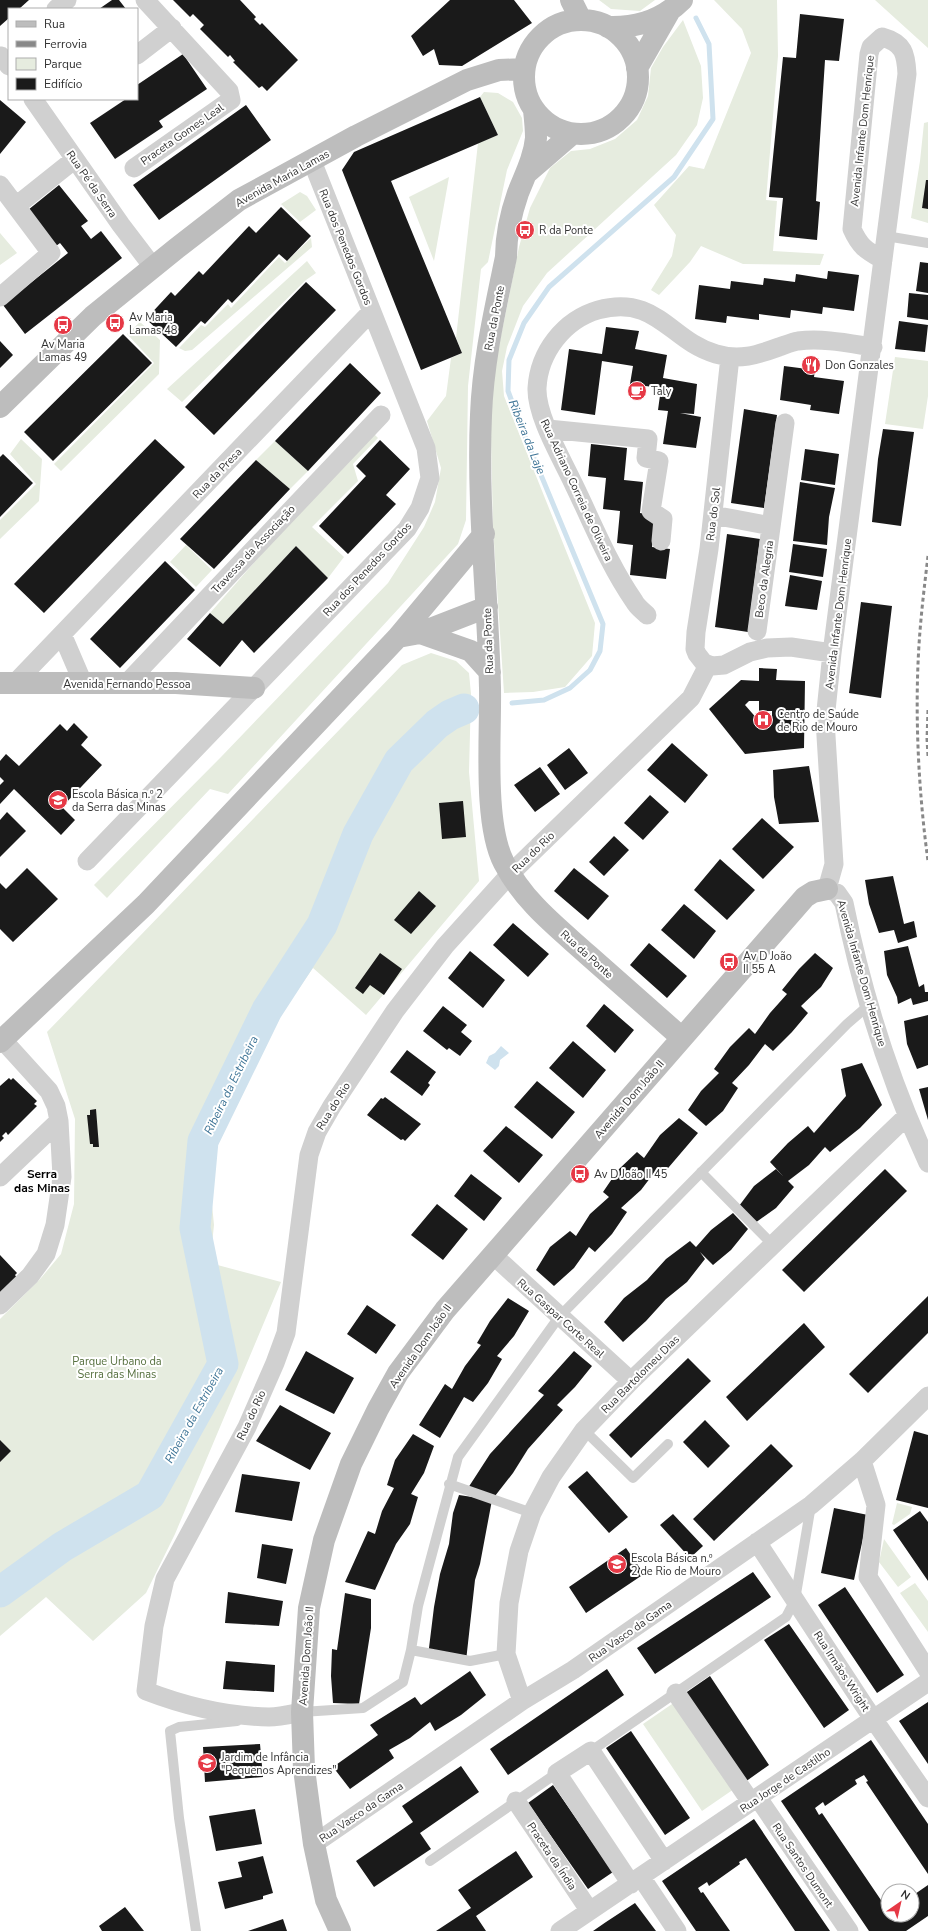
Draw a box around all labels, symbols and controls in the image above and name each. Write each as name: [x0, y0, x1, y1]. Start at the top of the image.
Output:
legend: [8, 8, 138, 100]
text: Rua: [44, 16, 65, 32]
text: Ferrovia: [44, 36, 87, 52]
street label: Avenida Infante Dom Henrique: [847, 54, 878, 208]
text: Parque: [44, 56, 82, 72]
text: Edifício: [44, 76, 83, 92]
street label: Praceta Gomes Leal: [138, 100, 227, 169]
street label: Avenida Maria Lamas: [232, 146, 332, 211]
street label: Rua Pé da Serra: [63, 148, 120, 221]
street label: Rua dos Penedos Gordos: [315, 187, 376, 307]
bus stop icon: R da Ponte: [514, 219, 536, 241]
place label: R da Ponte: [539, 223, 593, 238]
street label: Rua da Ponte: [481, 284, 508, 352]
place label: Av Maria Lamas 48: [129, 310, 178, 338]
bus stop icon: Av Maria Lamas 48: [104, 312, 126, 334]
bus stop icon: Av Maria Lamas 49: [52, 314, 74, 336]
place label: Av Maria Lamas 49: [39, 337, 87, 365]
restaurant icon: Don Gonzales: [800, 354, 822, 376]
place label: Don Gonzales: [825, 358, 894, 373]
cafe icon: Taly: [626, 380, 648, 402]
place label: Taly: [651, 384, 672, 399]
water label: Ribeira da Laje: [505, 397, 549, 477]
street label: Rua Adriano Correia de Oliveira: [537, 417, 616, 564]
street label: Rua da Presa: [189, 445, 245, 502]
street label: Rua do Sol: [703, 486, 724, 542]
street label: Travessa da Associação: [208, 502, 299, 597]
street label: Rua dos Penedos Gordos: [320, 519, 415, 620]
street label: Avenida Infante Dom Henrique: [822, 537, 855, 691]
street label: Beco da Alegria: [752, 539, 777, 619]
street label: Rua da Ponte: [480, 608, 497, 674]
street label: Avenida Fernando Pessoa: [63, 677, 191, 692]
place label: Centro de Saúde de Rio de Mouro: [777, 707, 859, 735]
hospital icon: Centro de Saúde de Rio de Mouro: [752, 709, 774, 731]
place label: Escola Básica n.º 2 da Serra das Minas: [72, 787, 166, 815]
school or university icon: Escola Básica n.º 2 da Serra das Minas: [47, 789, 69, 811]
street label: Rua do Rio: [509, 828, 558, 876]
street label: Avenida Infante Dom Henrique: [833, 898, 890, 1048]
street label: Rua da Ponte: [557, 927, 616, 982]
place label: Av D João II 55 A: [743, 949, 792, 977]
bus stop icon: Av D João II 55 A: [718, 951, 740, 973]
water label: Ribeira da Estribeira: [200, 1033, 262, 1137]
street label: Avenida Dom João II: [591, 1057, 668, 1142]
street label: Rua do Rio: [313, 1080, 354, 1133]
bus stop icon: Av D João II 45: [569, 1163, 591, 1185]
district label: Serra das Minas: [14, 1166, 70, 1196]
place label: Av D João II 45: [594, 1167, 668, 1182]
street label: Rua Gaspar Corte Real: [514, 1275, 608, 1362]
street label: Avenida Dom João II: [386, 1301, 455, 1391]
street label: Rua Bartolomeu Dias: [598, 1332, 683, 1417]
park label: Parque Urbano da Serra das Minas: [72, 1354, 162, 1382]
water label: Ribeira da Estribeira: [161, 1364, 227, 1466]
street label: Rua do Rio: [233, 1388, 270, 1443]
place label: Escola Básica n.º 2 de Rio de Mouro: [631, 1551, 721, 1579]
school or university icon: Escola Básica n.º 2 de Rio de Mouro: [606, 1553, 628, 1575]
street label: Rua Vasco da Gama: [586, 1597, 675, 1666]
street label: Avenida Dom João II: [296, 1606, 317, 1706]
street label: Rua Irmãos Wright: [810, 1628, 873, 1714]
street label: Rua Jorge de Castilho: [737, 1744, 834, 1816]
place label: Jardim de Infância "Pequenos Aprendizes": [220, 1750, 337, 1778]
school or university icon: Jardim de Infância "Pequenos Aprendizes": [196, 1752, 218, 1774]
street label: Rua Vasco da Gama: [316, 1779, 406, 1846]
street label: Praceta da Índia: [523, 1819, 581, 1893]
street label: Rua Santos Dumont: [769, 1820, 837, 1911]
north arrow: [880, 1883, 920, 1923]
text: N: [898, 1887, 913, 1904]

